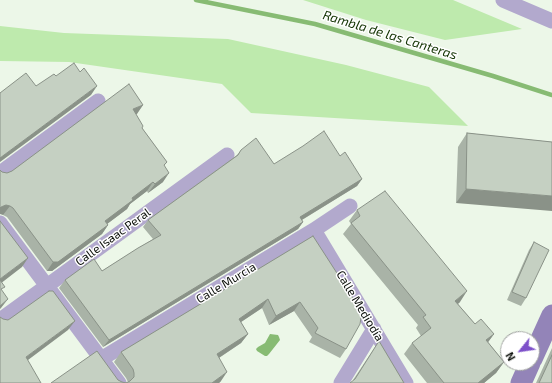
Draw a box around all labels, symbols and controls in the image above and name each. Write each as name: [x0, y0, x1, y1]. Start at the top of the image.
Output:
water label: Rambla de las Canteras: [321, 7, 459, 63]
street label: Calle Isaac Peral: [73, 205, 153, 269]
street label: Calle Murcia: [194, 260, 258, 306]
street label: Calle Mediodía: [333, 268, 387, 344]
north arrow: [500, 331, 540, 371]
text: N: [502, 350, 518, 363]

